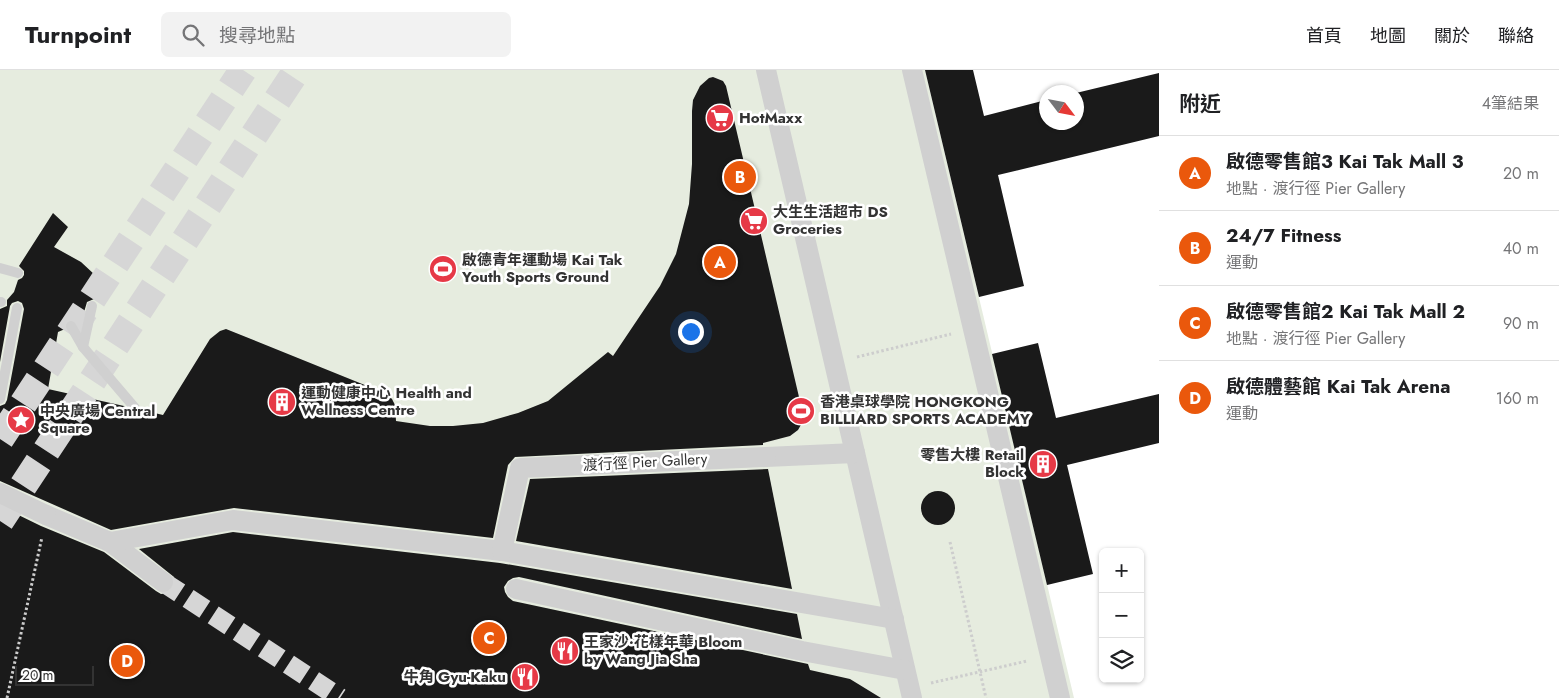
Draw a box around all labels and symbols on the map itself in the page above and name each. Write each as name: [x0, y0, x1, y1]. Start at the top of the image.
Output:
north arrow: [1039, 85, 1084, 130]
supermarket icon: HotMaxx: [705, 103, 735, 133]
place label: HotMaxx: [739, 107, 802, 129]
pin: B: [724, 158, 756, 196]
place label: 大生生活超市 DS Groceries: [773, 201, 888, 240]
supermarket icon: 大生生活超市 DS Groceries: [739, 206, 769, 236]
pin: A: [704, 243, 736, 281]
place label: 啟德青年運動場 Kai Tak Youth Sports Ground: [461, 249, 623, 288]
sports icon: 啟德青年運動場 Kai Tak Youth Sports Ground: [428, 254, 458, 284]
your location: [678, 319, 704, 345]
place label: 運動健康中心 Health and Wellness Centre: [301, 382, 472, 421]
building icon: 運動健康中心 Health and Wellness Centre: [267, 387, 297, 417]
place label: 香港桌球學院 HONGKONG BILLIARD SPORTS ACADEMY: [820, 391, 1030, 430]
sports icon: 香港桌球學院 HONGKONG BILLIARD SPORTS ACADEMY: [786, 396, 816, 426]
place label: 中央廣場 Central Square: [40, 400, 155, 439]
place icon: 中央廣場 Central Square: [6, 405, 36, 435]
place label: 零售大樓 Retail Block: [920, 444, 1024, 483]
street label: 渡行徑 Pier Gallery: [582, 448, 708, 476]
building icon: 零售大樓 Retail Block: [1028, 449, 1058, 479]
pin: C: [473, 619, 505, 657]
place label: 王家沙·花樣年華 Bloom by Wang Jia Sha: [584, 631, 742, 670]
restaurant icon: 王家沙·花樣年華 Bloom by Wang Jia Sha: [550, 636, 580, 666]
pin: D: [111, 642, 143, 680]
restaurant icon: 牛角 Gyu-Kaku: [510, 662, 540, 692]
scale bar: [15, 663, 94, 686]
place label: 牛角 Gyu-Kaku: [404, 666, 506, 688]

